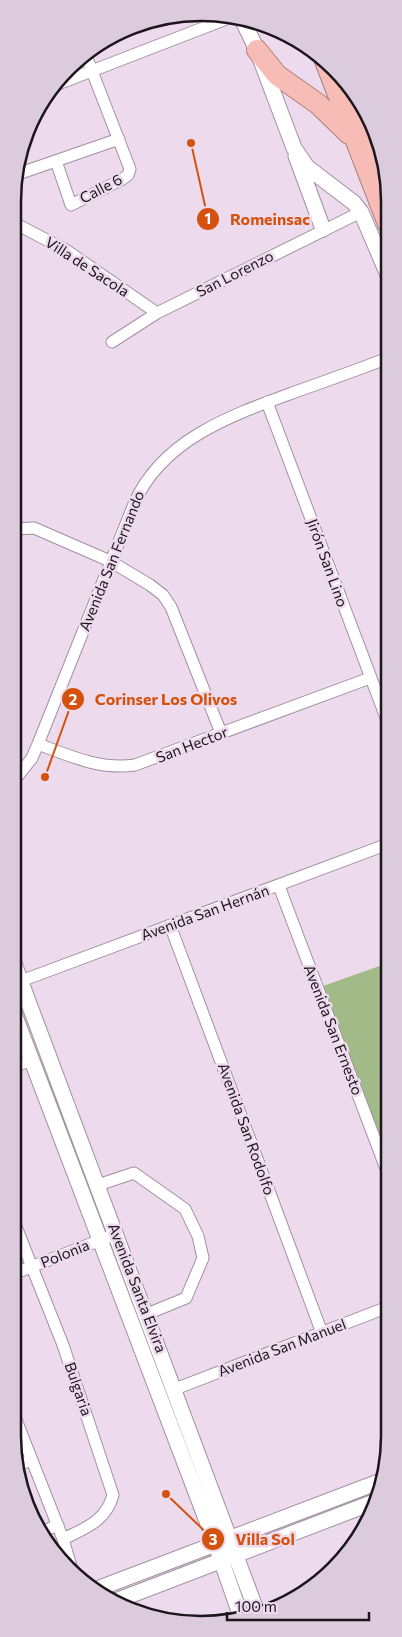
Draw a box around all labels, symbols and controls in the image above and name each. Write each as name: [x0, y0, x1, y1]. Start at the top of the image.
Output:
street label: Calle 6: [76, 169, 125, 207]
callout: Romeinsac: [195, 204, 320, 235]
text: 1: [205, 209, 211, 227]
text: Romeinsac: [230, 209, 310, 228]
street label: Villa de Sacola: [42, 232, 133, 300]
street label: San Lorenzo: [193, 246, 276, 300]
street label: Avenida San Fernando: [75, 488, 148, 633]
street label: Jirón San Lino: [304, 516, 352, 609]
callout: Corinser Los Olivos: [60, 684, 248, 715]
text: Corinser Los Olivos: [95, 689, 237, 708]
text: 2: [69, 690, 77, 708]
street label: San Hector: [153, 722, 230, 766]
street label: Avenida San Hernán: [138, 880, 271, 944]
street label: Avenida San Ernesto: [301, 962, 367, 1097]
street label: Avenida San Rodolfo: [215, 1060, 279, 1197]
street label: Avenida Santa Elvira: [105, 1220, 171, 1355]
street label: Polonia: [38, 1235, 92, 1271]
street label: Avenida San Manuel: [215, 1314, 348, 1380]
street label: Bulgaria: [61, 1360, 96, 1418]
callout: Villa Sol: [200, 1524, 305, 1555]
text: Villa Sol: [235, 1529, 295, 1548]
text: 3: [209, 1530, 218, 1548]
scale bar: [227, 1590, 370, 1622]
text: 100 m: [235, 1597, 277, 1615]

